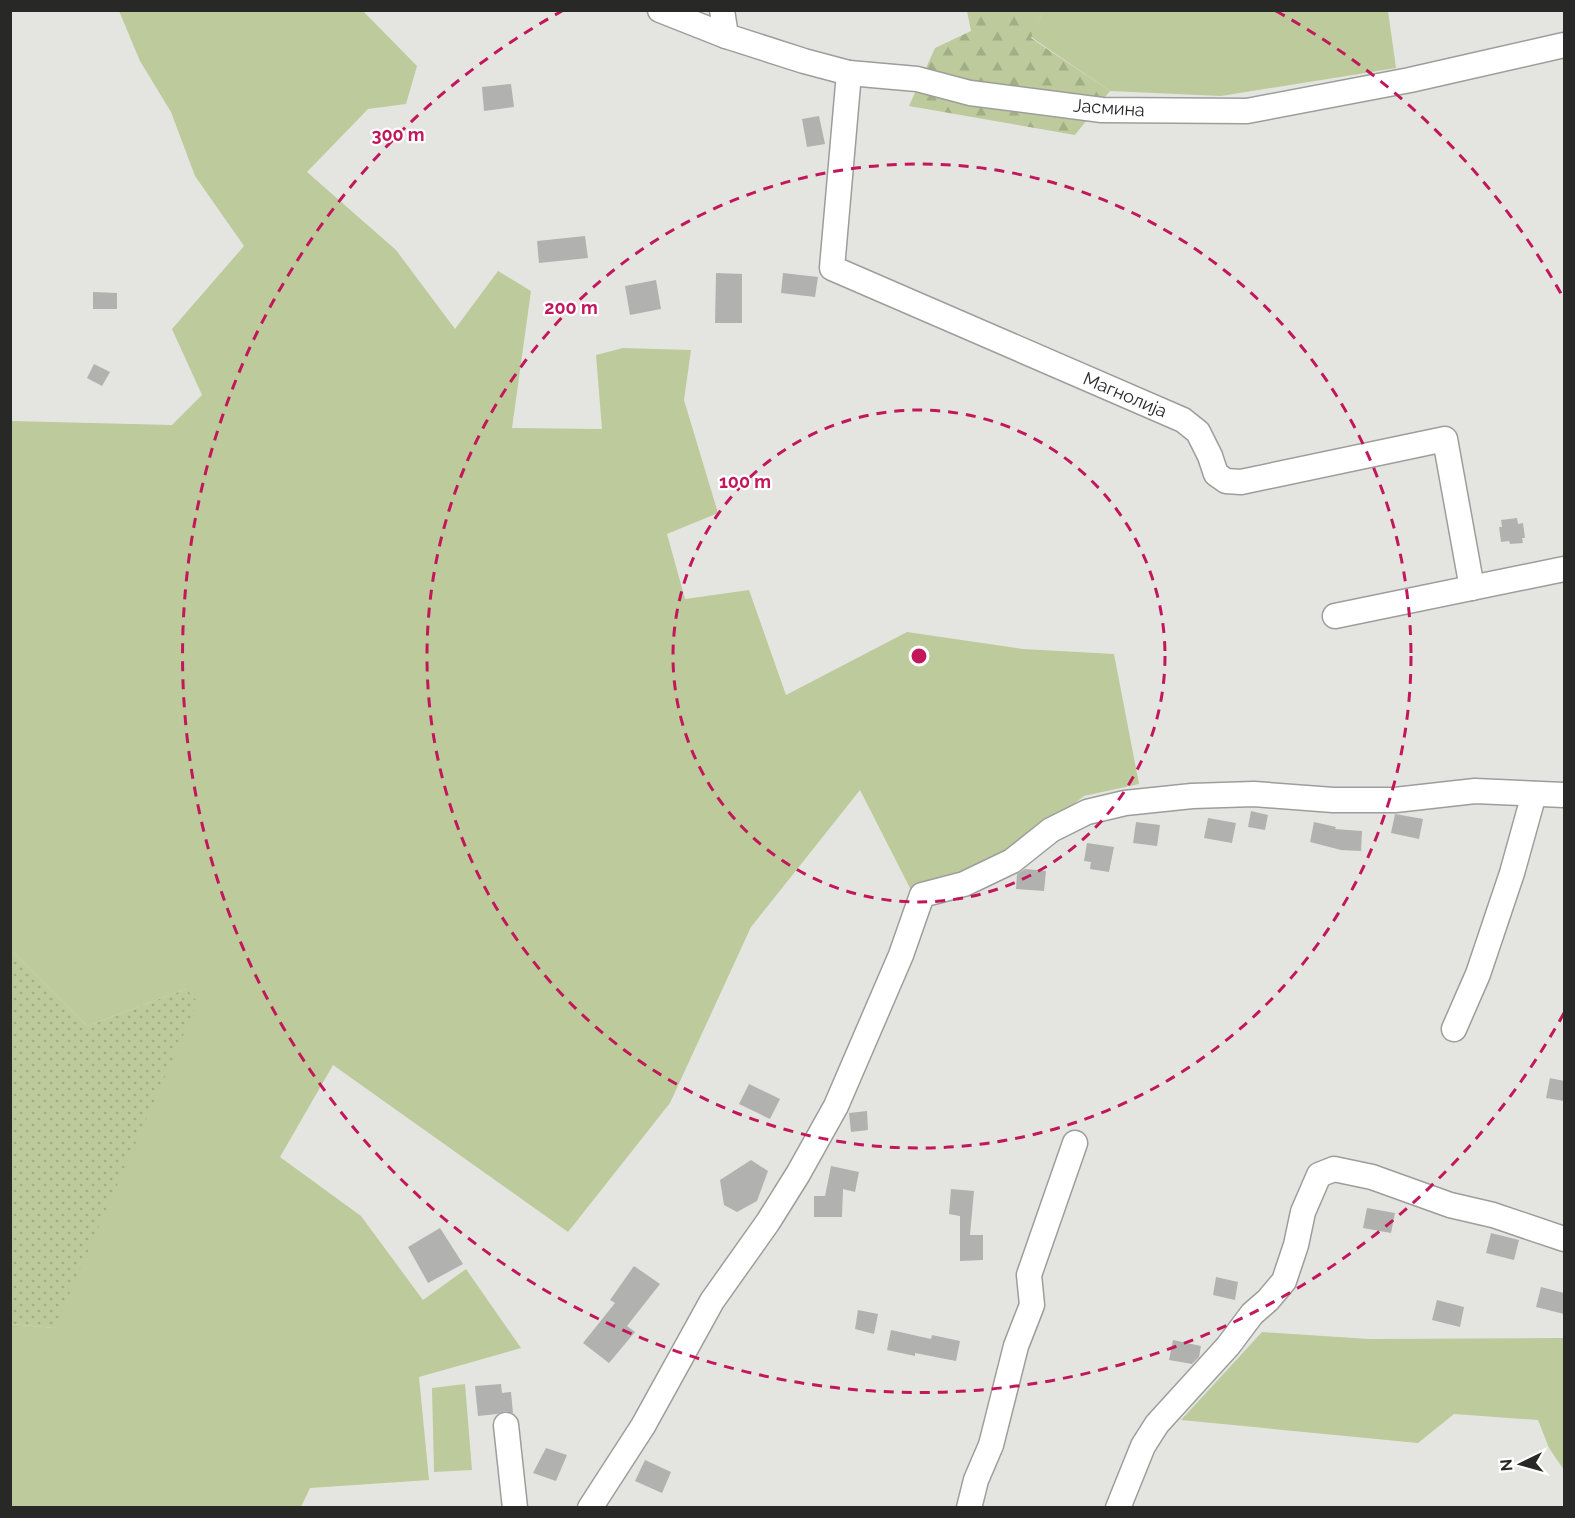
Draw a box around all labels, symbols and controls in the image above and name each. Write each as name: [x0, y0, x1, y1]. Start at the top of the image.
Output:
street label: Јасмина: [1072, 95, 1146, 120]
text: 300 m: [371, 124, 425, 145]
text: 200 m: [544, 297, 598, 318]
street label: Магнолија: [1080, 368, 1170, 422]
text: 100 m: [719, 471, 771, 492]
centre of rings: [909, 646, 929, 666]
north arrow: [1491, 1434, 1551, 1494]
text: N: [1497, 1458, 1517, 1472]

